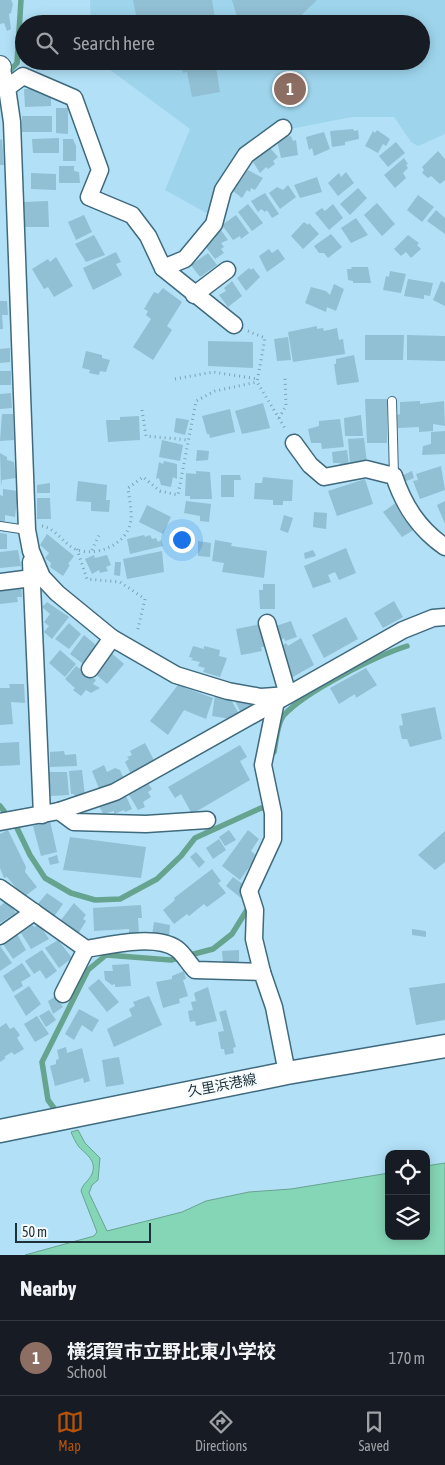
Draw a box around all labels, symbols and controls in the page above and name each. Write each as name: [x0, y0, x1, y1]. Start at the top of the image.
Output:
search box: [15, 15, 430, 70]
icon: search: [33, 29, 61, 57]
text: Search here: [73, 32, 155, 54]
pin: 1: [274, 70, 306, 108]
your location: [169, 527, 195, 553]
street label: 久里浜港線: [186, 1070, 258, 1100]
map controls: [385, 1150, 430, 1240]
button: locate: [385, 1150, 430, 1195]
button: layers: [385, 1195, 430, 1240]
scale bar: [15, 1220, 151, 1243]
text: 50 m: [22, 1224, 47, 1240]
text: Nearby: [20, 1276, 76, 1300]
text: 横須賀市立野比東小学校: [67, 1340, 276, 1362]
text: 1: [32, 1349, 40, 1367]
text: 170 m: [389, 1349, 425, 1367]
text: School: [67, 1363, 107, 1381]
tab: Map: [56, 1408, 84, 1454]
tab: Directions: [195, 1408, 247, 1454]
tab: Saved: [358, 1408, 389, 1454]

